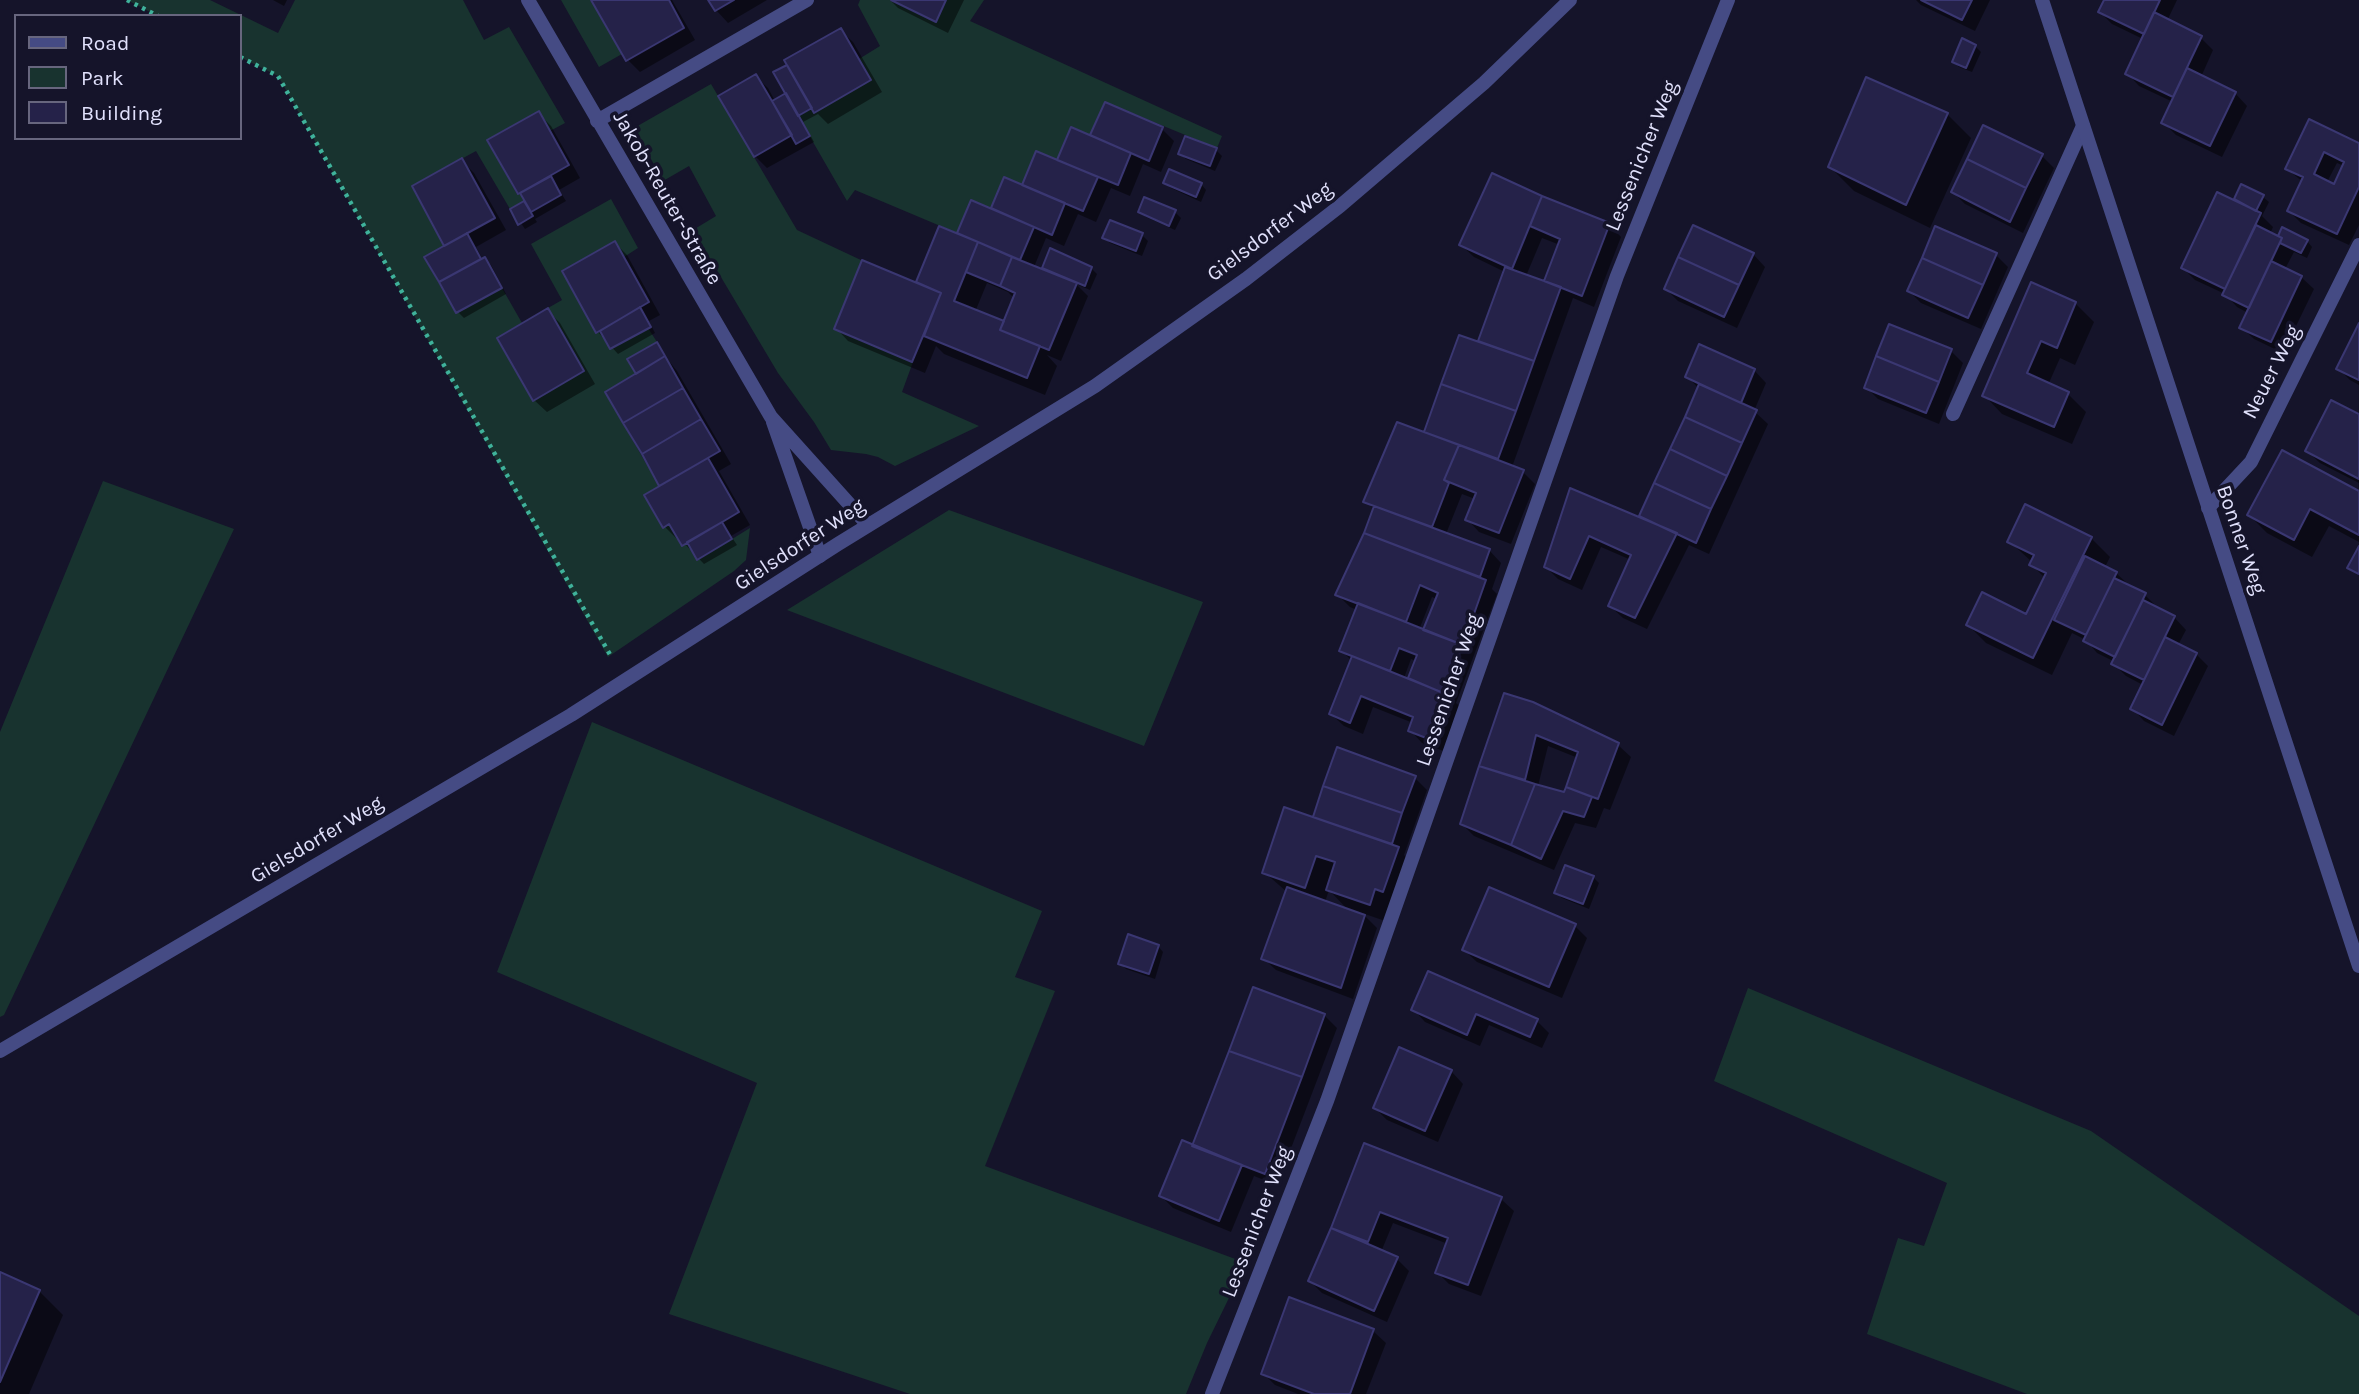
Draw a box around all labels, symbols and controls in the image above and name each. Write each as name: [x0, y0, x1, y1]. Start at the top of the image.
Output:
legend: [14, 14, 242, 140]
text: Road: [81, 31, 129, 55]
text: Park: [81, 66, 124, 90]
street label: Lessenicher Weg: [1600, 77, 1684, 235]
text: Building: [81, 101, 162, 125]
street label: Jakob-Reuter-Straße: [607, 107, 727, 289]
street label: Gielsdorfer Weg: [1202, 177, 1338, 287]
street label: Neuer Weg: [2238, 321, 2306, 423]
street label: Bonner Weg: [2211, 482, 2271, 598]
street label: Gielsdorfer Weg: [730, 494, 870, 596]
street label: Lessenicher Weg: [1411, 610, 1487, 770]
street label: Gielsdorfer Weg: [246, 790, 388, 890]
street label: Lessenicher Weg: [1217, 1143, 1297, 1301]

